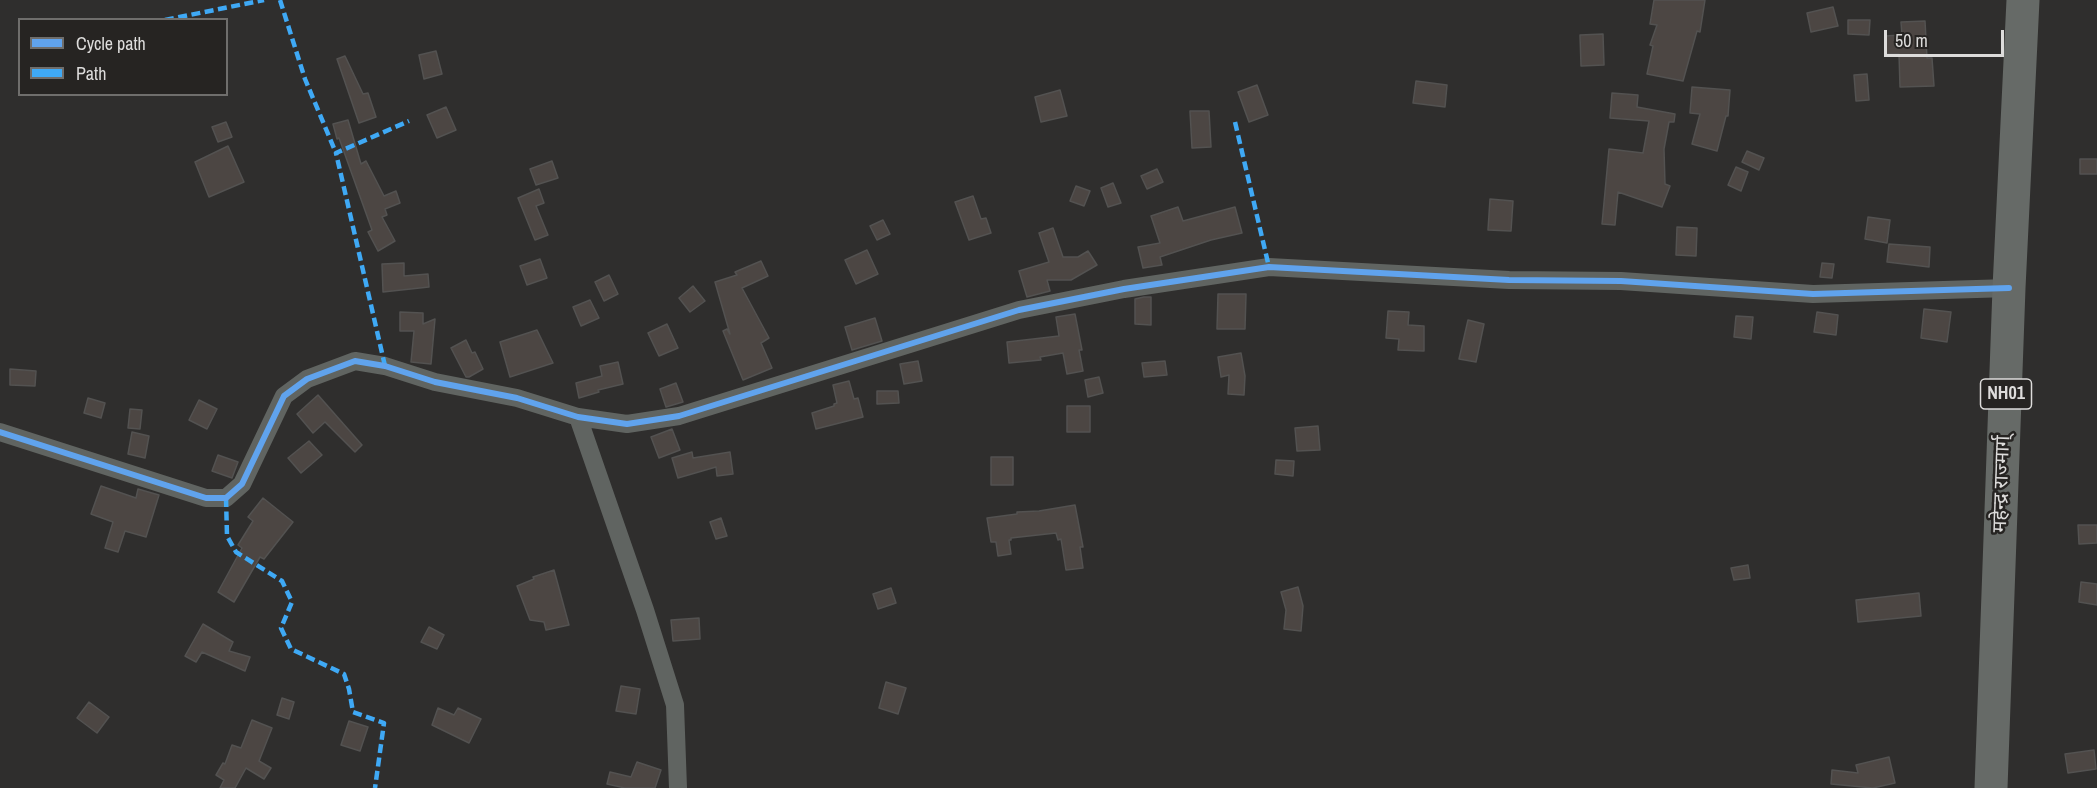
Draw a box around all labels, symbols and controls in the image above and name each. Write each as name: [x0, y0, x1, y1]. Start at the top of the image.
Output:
legend: [18, 18, 228, 96]
scale bar: [1887, 18, 2007, 56]
text: 50 m: [1895, 28, 1928, 53]
text: Cycle path: [76, 31, 146, 56]
text: Path: [76, 61, 106, 86]
road number: NH01: [1980, 379, 2032, 409]
street label: महेन्द्र राज्मार्ग्: [1988, 435, 2016, 533]

